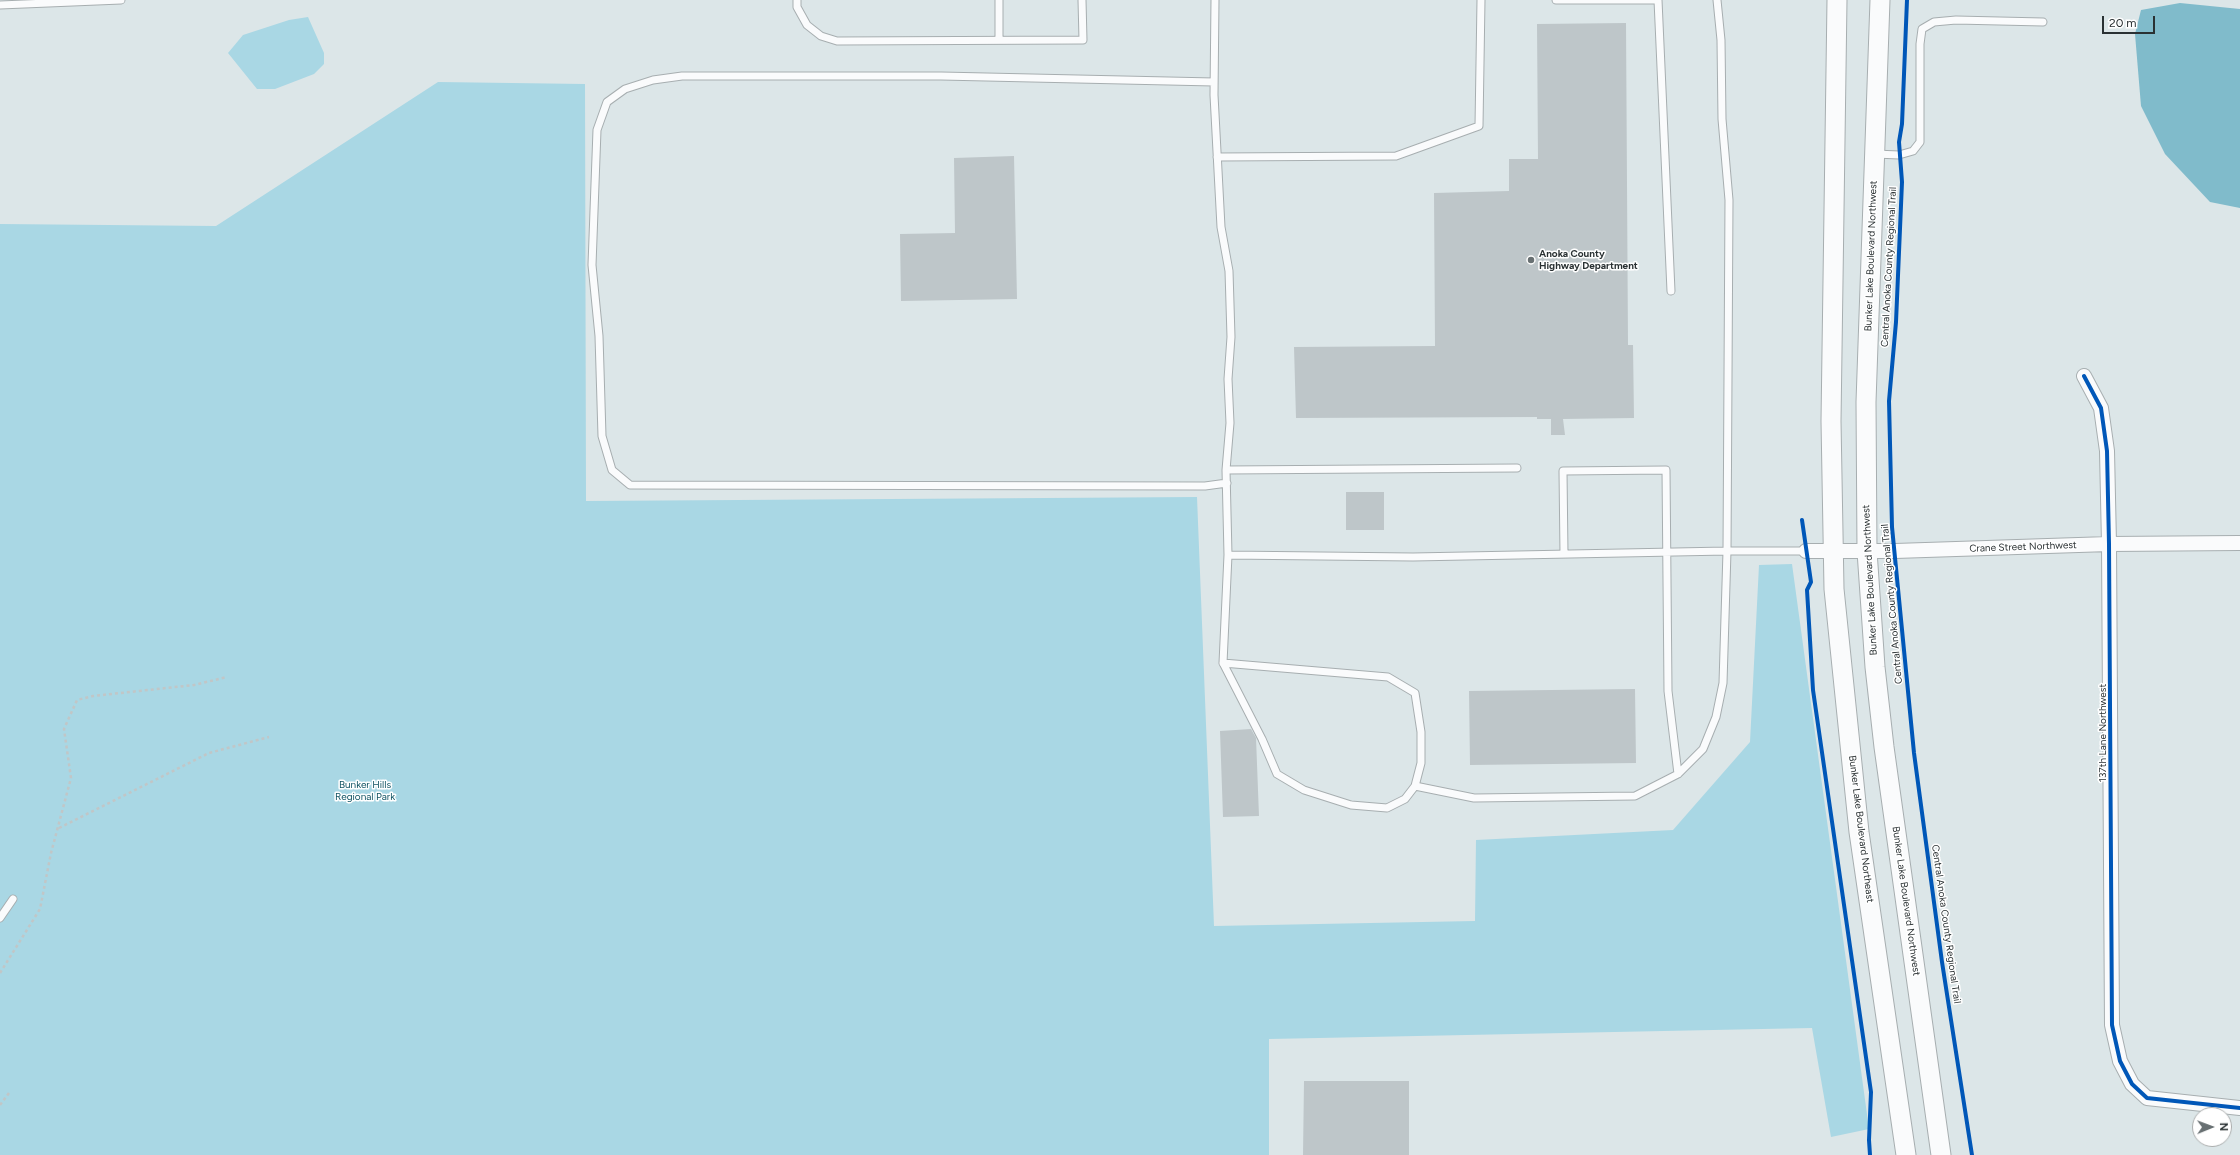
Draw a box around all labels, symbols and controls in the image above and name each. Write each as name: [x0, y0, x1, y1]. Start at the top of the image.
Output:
scale bar: [2104, 8, 2157, 34]
text: 20 m: [2109, 16, 2137, 30]
street label: Bunker Lake Boulevard Northwest: [1862, 180, 1880, 332]
street label: Central Anoka County Regional Trail: [1879, 187, 1899, 347]
place label: Anoka County Highway Department: [1539, 248, 1638, 272]
marker: Anoka County Highway Department: [1526, 255, 1536, 265]
street label: Bunker Lake Boulevard Northwest: [1860, 504, 1880, 656]
street label: Central Anoka County Regional Trail: [1879, 524, 1905, 684]
street label: Crane Street Northwest: [1969, 539, 2077, 555]
street label: 137th Lane Northwest: [2097, 684, 2109, 782]
street label: Bunker Lake Boulevard Northeast: [1846, 755, 1876, 903]
park label: Bunker Hills Regional Park: [335, 779, 395, 802]
street label: Bunker Lake Boulevard Northwest: [1890, 825, 1922, 977]
street label: Central Anoka County Regional Trail: [1929, 844, 1963, 1004]
north arrow: [2192, 1107, 2232, 1147]
text: N: [2217, 1122, 2230, 1131]

